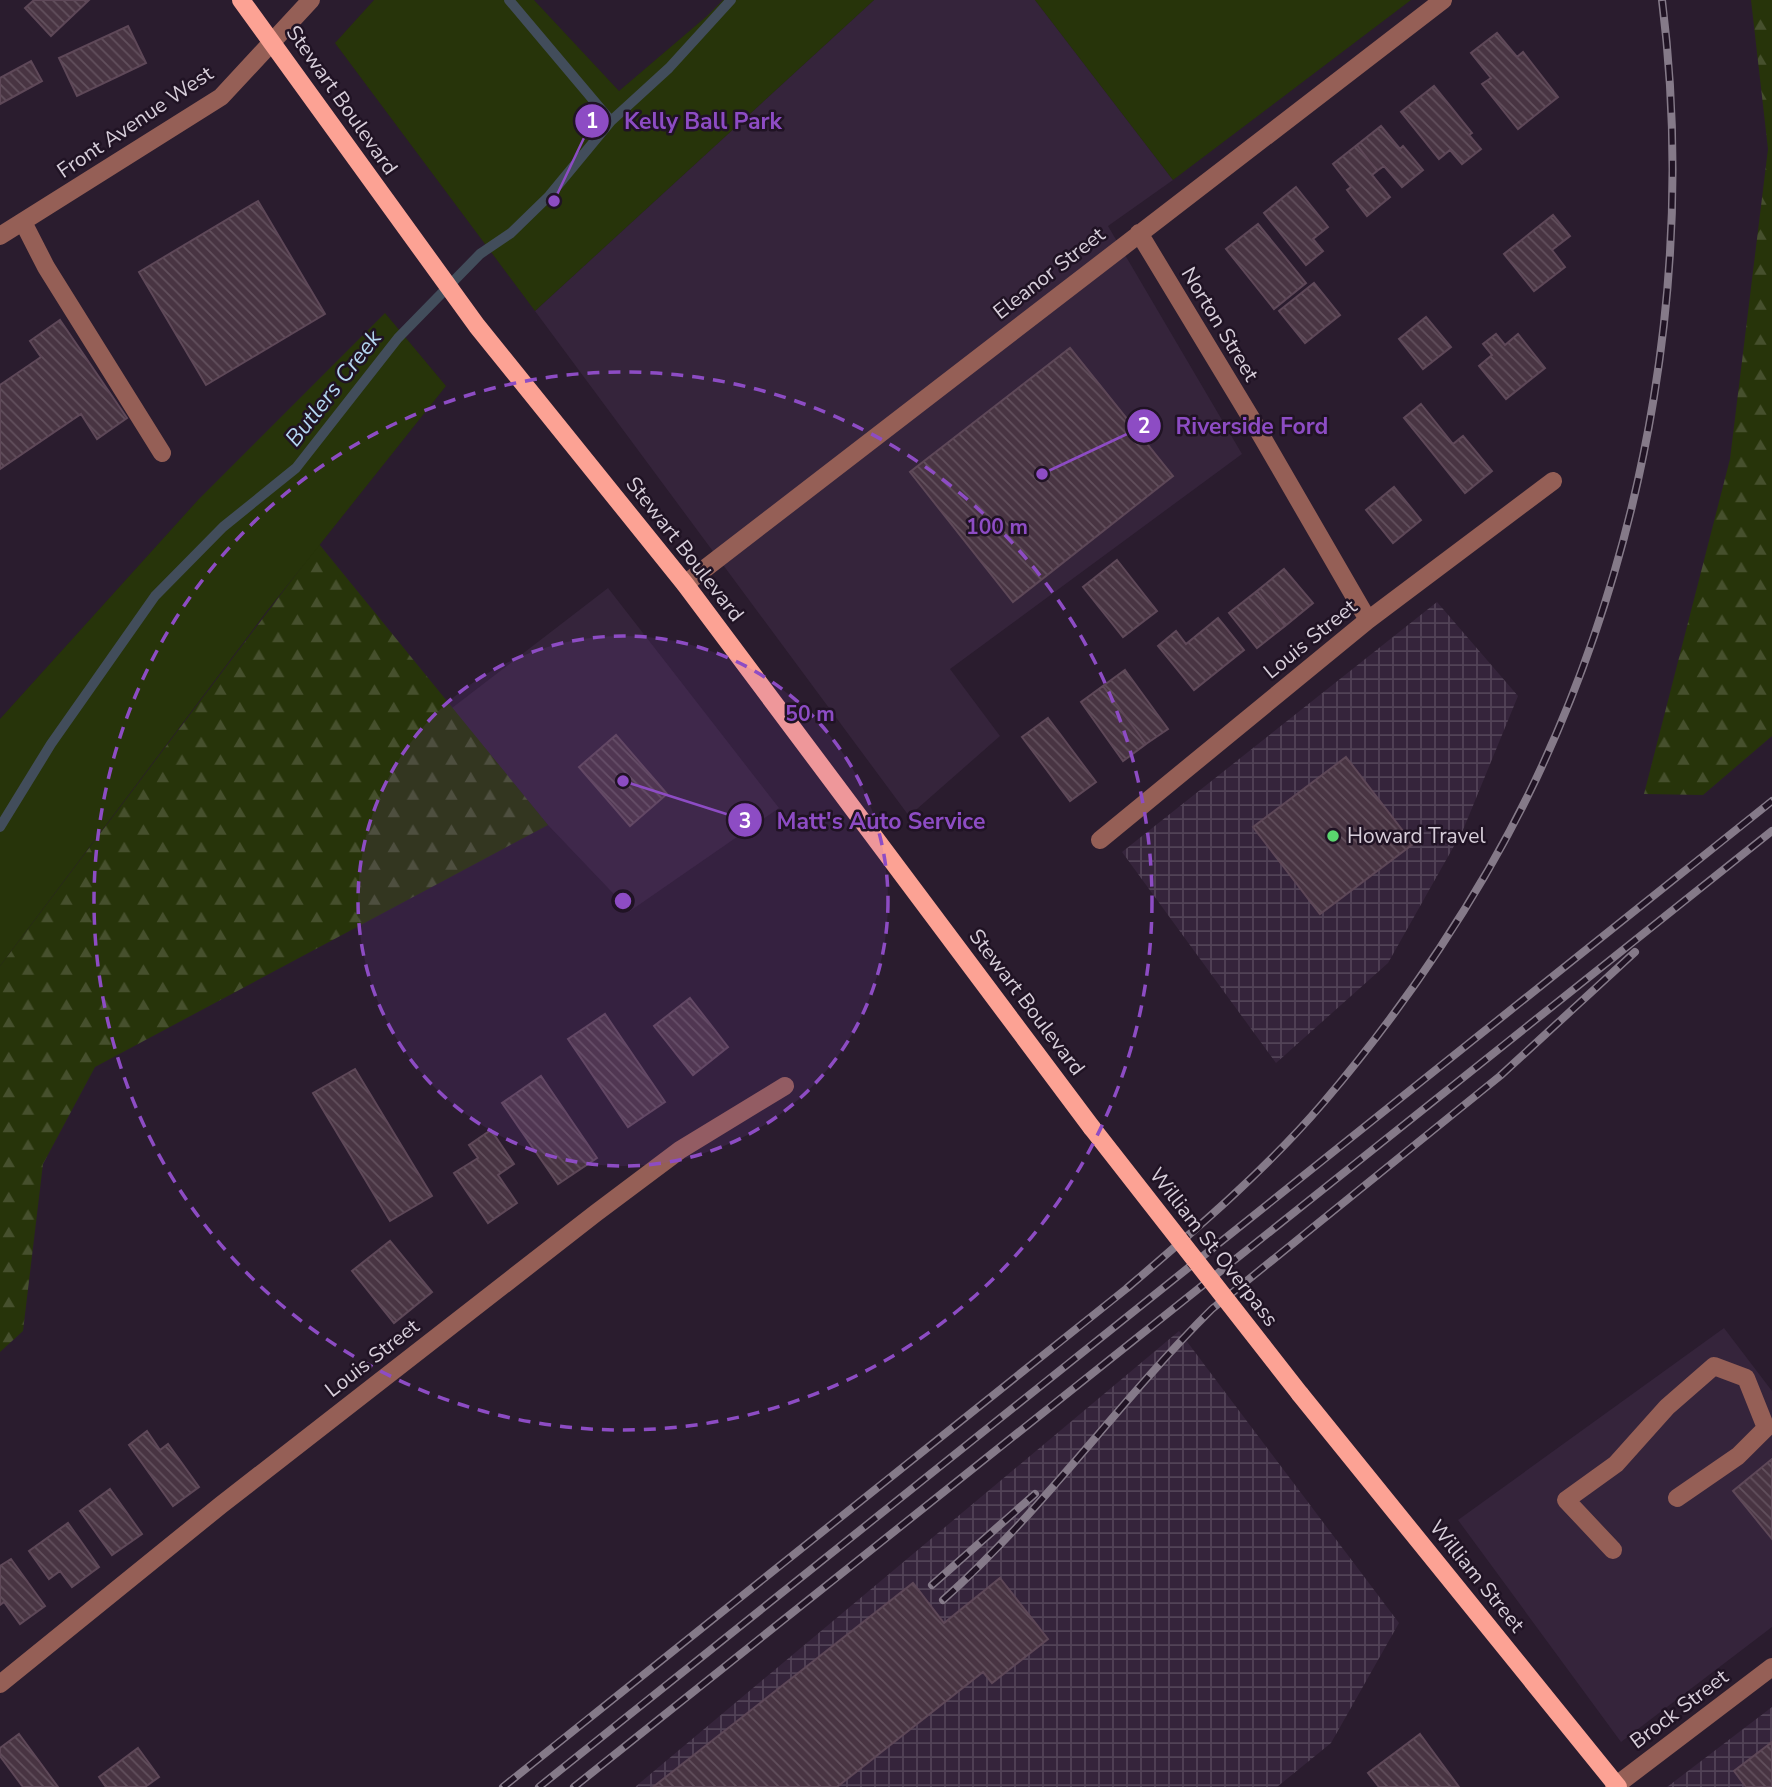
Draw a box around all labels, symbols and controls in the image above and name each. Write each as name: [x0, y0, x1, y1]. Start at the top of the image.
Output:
street label: Stewart Boulevard: [280, 20, 404, 180]
street label: Front Avenue West: [52, 59, 219, 185]
callout: Kelly Ball Park: [575, 99, 795, 143]
text: Kelly Ball Park: [624, 106, 783, 137]
text: 1: [586, 107, 598, 135]
street label: Eleanor Street: [987, 220, 1111, 325]
street label: Norton Street: [1175, 262, 1266, 387]
water label: Butlers Creek: [278, 323, 389, 453]
callout: Riverside Ford: [1127, 404, 1343, 448]
text: Riverside Ford: [1176, 411, 1328, 442]
text: 2: [1138, 412, 1150, 440]
street label: Stewart Boulevard: [620, 471, 750, 627]
text: 100 m: [966, 513, 1028, 541]
street label: Louis Street: [1258, 592, 1363, 685]
text: 50 m: [785, 700, 835, 728]
callout: Matt's Auto Service: [727, 798, 999, 842]
text: Matt's Auto Service: [777, 806, 985, 837]
text: 3: [739, 807, 751, 835]
place label: Howard Travel: [1347, 822, 1486, 850]
marker: Howard Travel: [1325, 828, 1341, 844]
centre of rings: [611, 889, 635, 913]
street label: Stewart Boulevard: [963, 923, 1091, 1081]
street label: William St Overpass: [1143, 1162, 1285, 1332]
street label: Louis Street: [319, 1312, 425, 1404]
street label: William Street: [1423, 1514, 1531, 1639]
street label: Brock Street: [1624, 1662, 1734, 1755]

